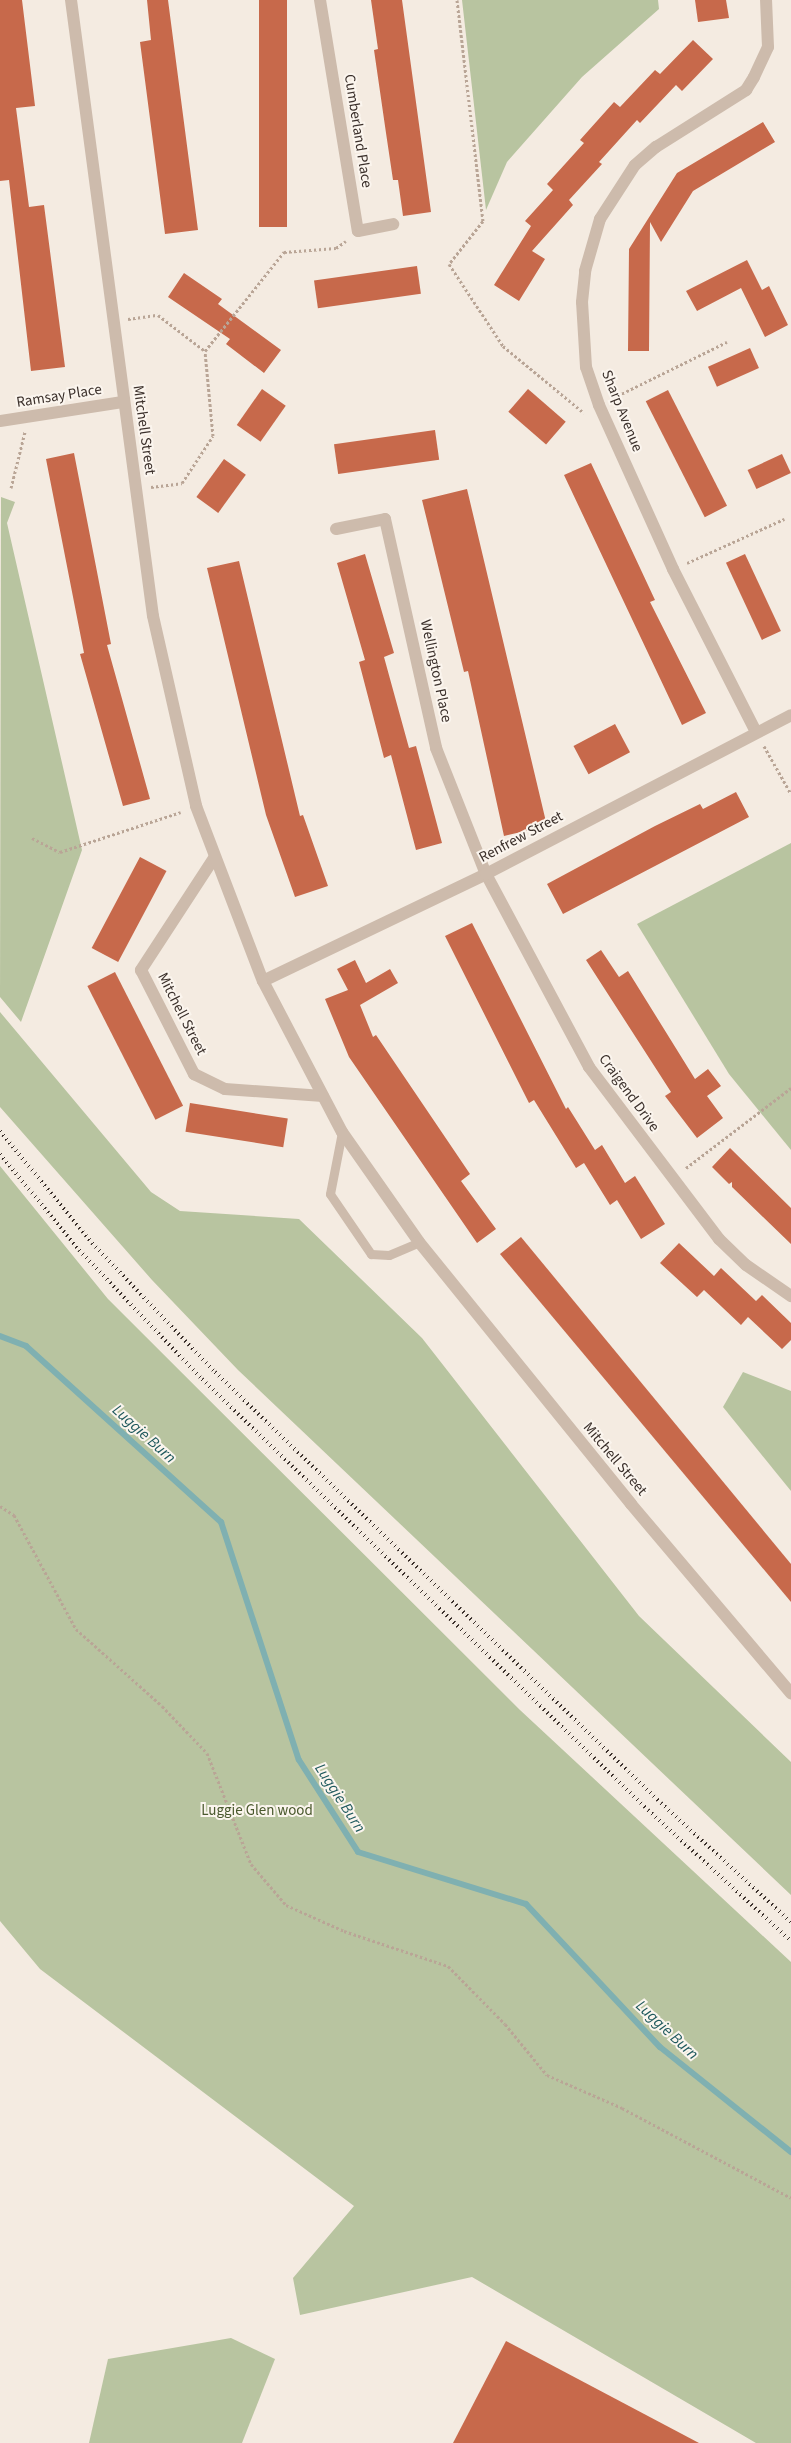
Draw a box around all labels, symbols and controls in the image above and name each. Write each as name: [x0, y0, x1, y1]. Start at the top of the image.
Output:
street label: Cumberland Place: [340, 73, 376, 189]
street label: Sharp Avenue: [597, 368, 647, 454]
street label: Ramsay Place: [15, 380, 103, 412]
street label: Mitchell Street: [129, 384, 159, 476]
street label: Wellington Place: [416, 618, 456, 724]
street label: Renfrew Street: [476, 807, 566, 867]
street label: Mitchell Street: [154, 970, 210, 1058]
street label: Craigend Drive: [595, 1051, 663, 1135]
water label: Luggie Burn: [108, 1401, 180, 1467]
street label: Mitchell Street: [579, 1419, 651, 1499]
water label: Luggie Burn: [311, 1760, 369, 1836]
park label: Luggie Glen wood: [201, 1802, 313, 1820]
water label: Luggie Burn: [632, 1996, 702, 2064]

